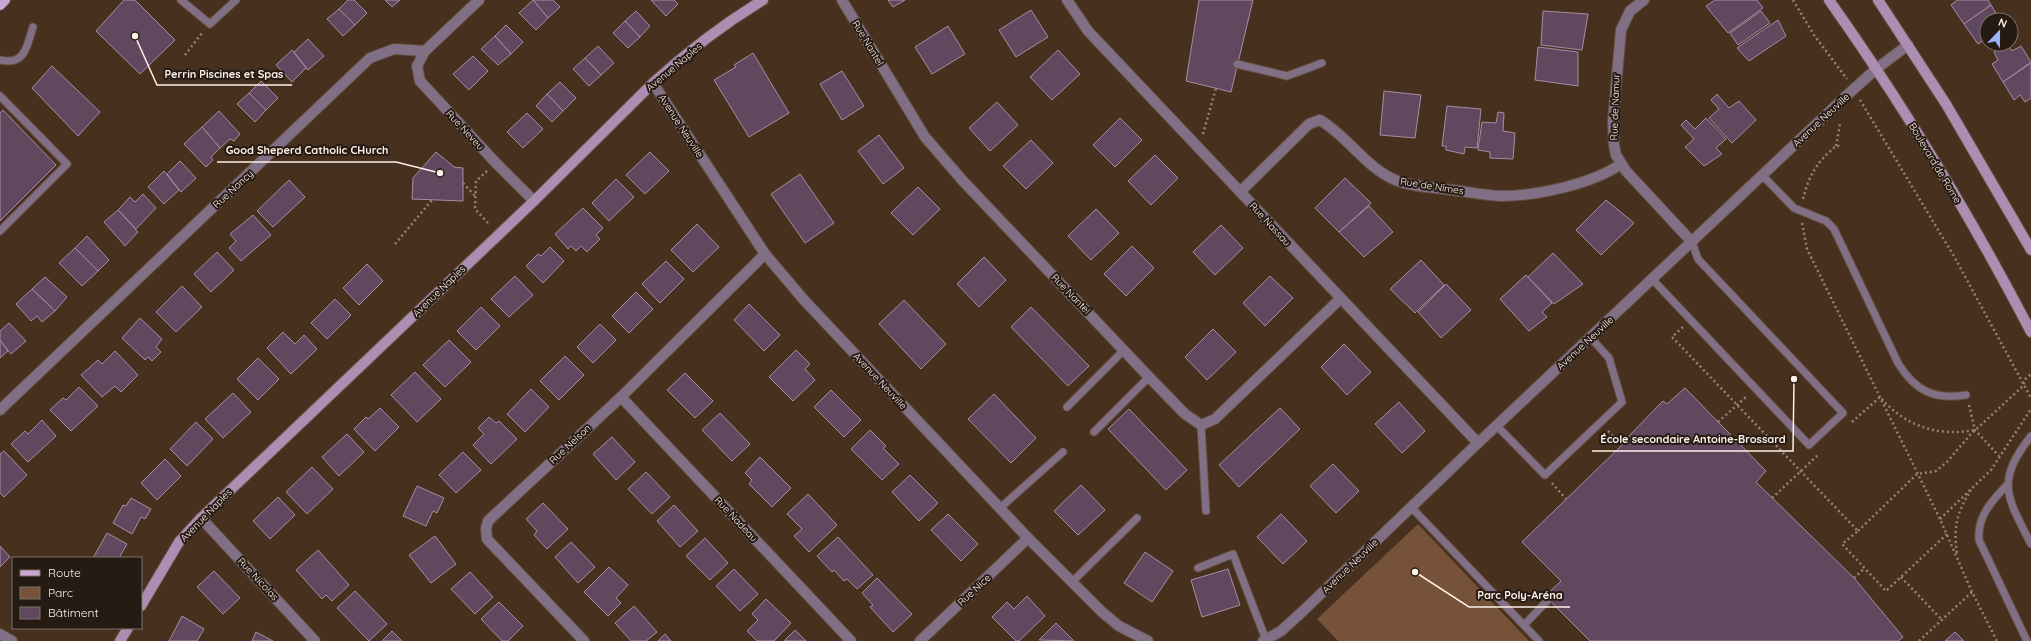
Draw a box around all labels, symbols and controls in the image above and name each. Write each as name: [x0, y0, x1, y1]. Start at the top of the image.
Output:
north arrow: [1979, 12, 2019, 52]
text: N: [1996, 15, 2009, 31]
street label: Rue Nantel: [849, 18, 887, 68]
street label: Avenue Naples: [643, 40, 705, 94]
callout: Perrin Piscines et Spas: [157, 62, 292, 85]
text: Perrin Piscines et Spas: [165, 67, 283, 81]
street label: Rue de Namur: [1607, 73, 1623, 141]
street label: Avenue Neuville: [1790, 90, 1852, 150]
street label: Avenue Neuville: [656, 92, 707, 160]
street label: Rue Neveu: [443, 107, 487, 153]
street label: Boulevard de Rome: [1906, 120, 1964, 206]
callout: Good Sheperd Catholic CHurch: [217, 139, 396, 162]
text: Good Sheperd Catholic CHurch: [226, 143, 388, 157]
street label: Rue Nancy: [210, 167, 256, 211]
street label: Rue de Nîmes: [1399, 175, 1465, 197]
street label: Rue Nassau: [1246, 199, 1294, 249]
street label: Avenue Naples: [410, 262, 469, 320]
street label: Rue Nantel: [1049, 271, 1093, 317]
street label: Avenue Neuville: [1554, 313, 1616, 373]
street label: Avenue Neuville: [850, 350, 910, 412]
street label: Rue Nelson: [546, 421, 594, 467]
callout: École secondaire Antoine-Brossard: [1592, 428, 1793, 451]
text: École secondaire Antoine-Brossard: [1600, 432, 1786, 446]
street label: Avenue Naples: [177, 485, 235, 544]
street label: Rue Nadeau: [712, 494, 760, 544]
street label: Avenue Neuville: [1319, 536, 1381, 596]
street label: Rue Nicolas: [235, 555, 281, 604]
legend: [12, 557, 142, 629]
text: Route: [48, 565, 81, 580]
street label: Rue Nice: [955, 571, 994, 609]
callout: Parc Poly-Aréna: [1469, 584, 1570, 607]
text: Parc: [48, 585, 73, 600]
text: Parc Poly-Aréna: [1477, 588, 1563, 602]
text: Bâtiment: [48, 605, 98, 620]

